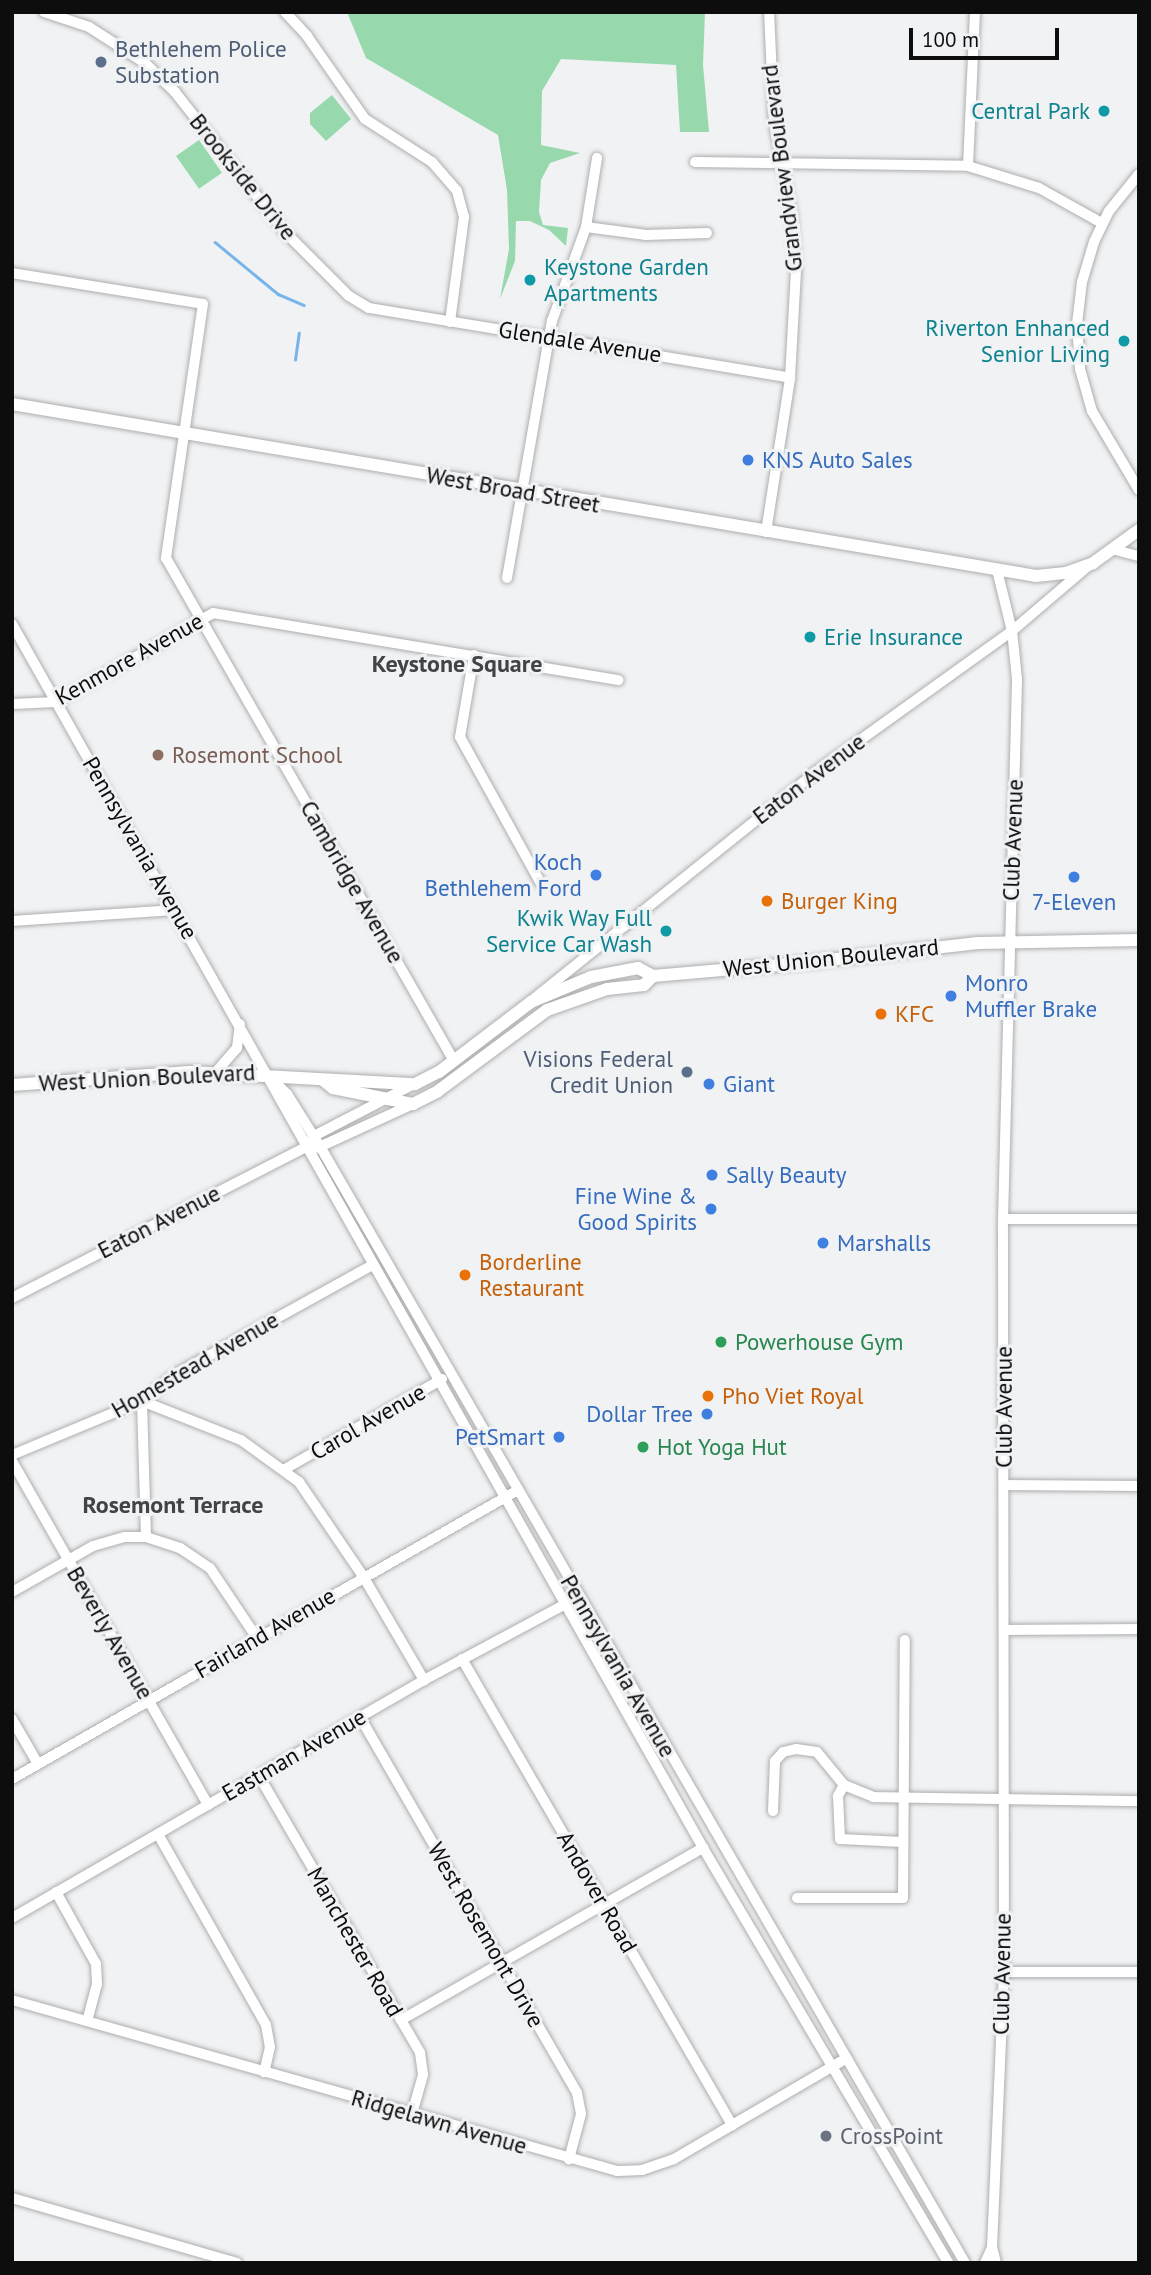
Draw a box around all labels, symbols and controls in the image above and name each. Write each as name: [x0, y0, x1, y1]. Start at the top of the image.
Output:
scale bar: [913, 14, 1064, 58]
text: 100 m: [922, 26, 979, 53]
place label: Bethlehem Police Substation: [115, 35, 287, 89]
marker: Bethlehem Police Substation: [93, 54, 109, 70]
street label: Grandview Boulevard: [756, 63, 808, 273]
place label: Central Park: [971, 97, 1090, 125]
marker: Central Park: [1096, 103, 1112, 119]
street label: Brookside Drive: [184, 108, 302, 246]
place label: Keystone Garden Apartments: [544, 253, 709, 307]
marker: Keystone Garden Apartments: [522, 272, 538, 288]
place label: Riverton Enhanced Senior Living: [925, 314, 1110, 368]
street label: Glendale Avenue: [496, 315, 664, 369]
marker: Riverton Enhanced Senior Living: [1116, 333, 1132, 349]
place label: KNS Auto Sales: [762, 446, 913, 474]
marker: KNS Auto Sales: [740, 452, 756, 468]
street label: West Broad Street: [424, 461, 602, 519]
street label: Kenmore Avenue: [50, 607, 208, 711]
place label: Erie Insurance: [824, 623, 963, 651]
marker: Erie Insurance: [802, 629, 818, 645]
district label: Keystone Square: [372, 650, 542, 678]
street label: Eaton Avenue: [747, 728, 871, 830]
place label: Rosemont School: [172, 741, 342, 769]
marker: Rosemont School: [150, 747, 166, 763]
street label: Pennsylvania Avenue: [76, 752, 204, 944]
street label: Club Avenue: [997, 778, 1029, 902]
street label: Cambridge Avenue: [294, 796, 410, 968]
place label: Koch Bethlehem Ford: [425, 848, 582, 902]
marker: Koch Bethlehem Ford: [588, 867, 604, 883]
marker: 7-Eleven: [1066, 869, 1082, 885]
place label: Burger King: [781, 887, 898, 915]
place label: 7-Eleven: [1032, 888, 1116, 916]
marker: Burger King: [759, 893, 775, 909]
place label: Kwik Way Full Service Car Wash: [485, 904, 652, 958]
marker: Kwik Way Full Service Car Wash: [658, 923, 674, 939]
street label: West Union Boulevard: [722, 933, 940, 983]
place label: Monro Muffler Brake: [965, 969, 1097, 1023]
marker: Monro Muffler Brake: [943, 988, 959, 1004]
place label: KFC: [895, 1000, 934, 1028]
marker: KFC: [873, 1006, 889, 1022]
place label: Visions Federal Credit Union: [524, 1045, 673, 1099]
street label: West Union Boulevard: [38, 1059, 256, 1097]
marker: Visions Federal Credit Union: [679, 1064, 695, 1080]
place label: Giant: [723, 1070, 775, 1098]
marker: Giant: [701, 1076, 717, 1092]
place label: Sally Beauty: [726, 1161, 847, 1189]
marker: Sally Beauty: [704, 1167, 720, 1183]
street label: Eaton Avenue: [93, 1179, 225, 1265]
place label: Fine Wine & Good Spirits: [574, 1182, 697, 1236]
marker: Fine Wine & Good Spirits: [703, 1201, 719, 1217]
place label: Marshalls: [837, 1229, 931, 1257]
marker: Marshalls: [815, 1235, 831, 1251]
place label: Borderline Restaurant: [479, 1248, 584, 1302]
marker: Borderline Restaurant: [457, 1267, 473, 1283]
street label: Homestead Avenue: [106, 1306, 284, 1424]
place label: Powerhouse Gym: [735, 1328, 904, 1356]
marker: Powerhouse Gym: [713, 1334, 729, 1350]
street label: Club Avenue: [990, 1346, 1018, 1468]
street label: Carol Avenue: [305, 1378, 431, 1466]
place label: Pho Viet Royal: [722, 1382, 864, 1410]
marker: Pho Viet Royal: [700, 1388, 716, 1404]
place label: Dollar Tree: [586, 1400, 693, 1428]
marker: Dollar Tree: [699, 1406, 715, 1422]
place label: PetSmart: [455, 1423, 545, 1451]
marker: PetSmart: [551, 1429, 567, 1445]
place label: Hot Yoga Hut: [657, 1433, 787, 1461]
marker: Hot Yoga Hut: [635, 1439, 651, 1455]
district label: Rosemont Terrace: [82, 1491, 264, 1519]
street label: Beverly Avenue: [60, 1561, 160, 1705]
street label: Pennsylvania Avenue: [554, 1570, 682, 1762]
street label: Fairland Avenue: [190, 1581, 340, 1685]
street label: Eastman Avenue: [217, 1703, 371, 1807]
street label: Andover Road: [551, 1826, 643, 1958]
street label: West Rosemont Drive: [422, 1838, 550, 2032]
street label: Manchester Road: [301, 1862, 409, 2022]
street label: Club Avenue: [987, 1912, 1017, 2036]
street label: Ridgelawn Avenue: [348, 2084, 530, 2160]
place label: CrossPoint: [840, 2122, 943, 2150]
marker: CrossPoint: [818, 2128, 834, 2144]

